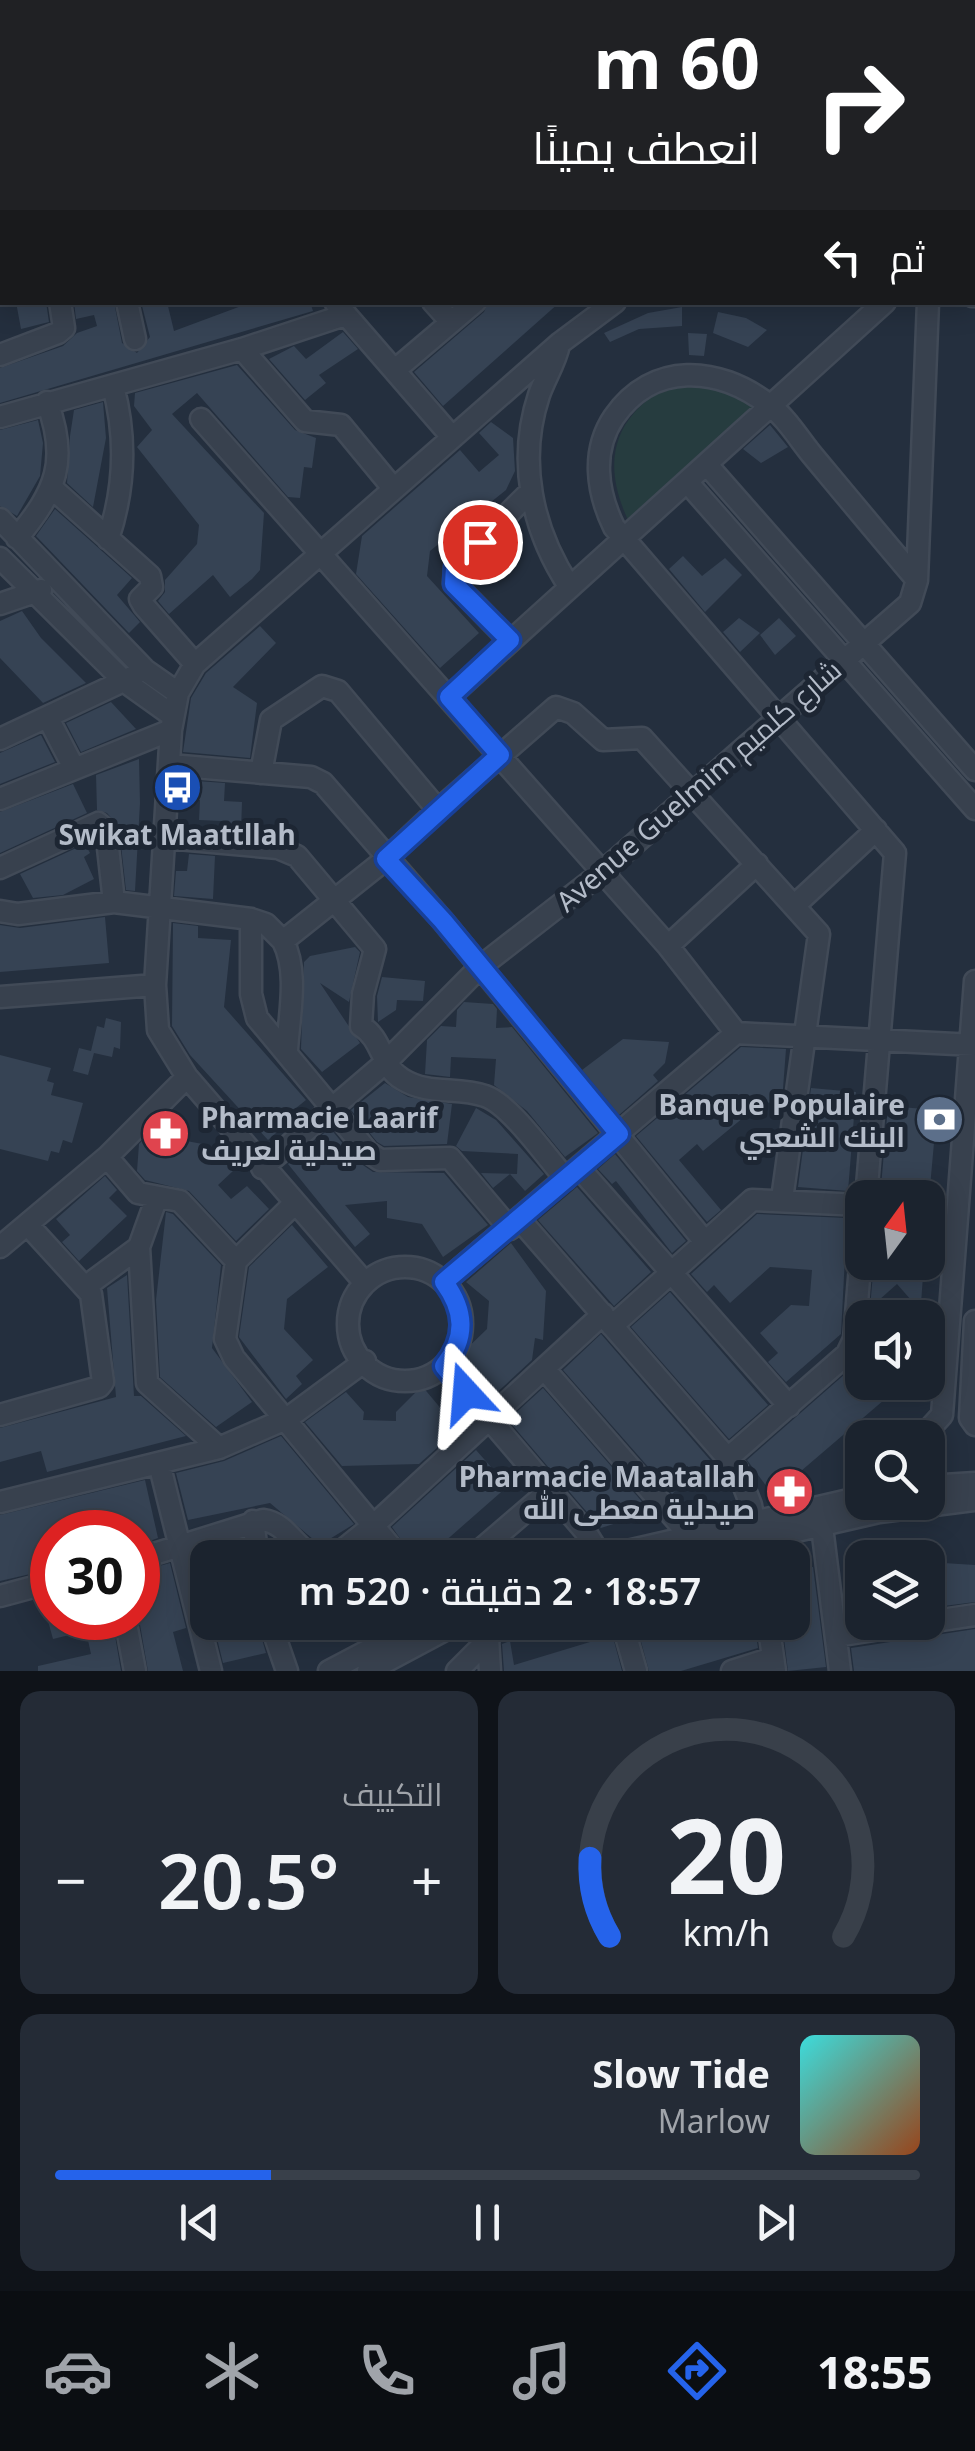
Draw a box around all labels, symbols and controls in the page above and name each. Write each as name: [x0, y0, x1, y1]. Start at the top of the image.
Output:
text: 60 m: [593, 14, 760, 110]
icon: right: [795, 40, 925, 170]
text: انعطف يمينًا: [532, 116, 760, 177]
icon: left: [815, 230, 870, 285]
text: ثم: [890, 231, 925, 283]
pin: [438, 500, 523, 585]
icon: arrive: [453, 515, 508, 570]
street label: Avenue Guelmim شارع كلميم: [547, 650, 850, 921]
bus stop icon: Swikat Maattllah: [151, 761, 203, 813]
place label: Swikat Maattllah: [58, 815, 296, 853]
place label: Banque Populaire البنك الشعبي: [659, 1085, 905, 1160]
bank icon: Banque Populaire البنك الشعبي: [914, 1094, 966, 1146]
place label: Pharmacie Laarif صيدلية لعريف: [201, 1098, 440, 1168]
pharmacy icon: Pharmacie Laarif صيدلية لعريف: [140, 1107, 192, 1159]
north arrow: [845, 1180, 945, 1280]
map controls: [845, 1180, 945, 1640]
button: sound: [845, 1300, 945, 1400]
position arrow: [414, 1341, 518, 1445]
button: search: [845, 1420, 945, 1520]
place label: Pharmacie Maatallah صيدلية معطى الله: [459, 1457, 755, 1527]
pharmacy icon: Pharmacie Maatallah صيدلية معطى الله: [764, 1466, 816, 1518]
speed limit sign: 30: [30, 1510, 160, 1640]
button: layers: [845, 1540, 945, 1640]
text: 18:57 · 2 دقيقة · 520 m: [299, 1564, 701, 1616]
text: التكييف: [342, 1772, 443, 1815]
text: 20: [667, 1783, 786, 1924]
text: 20.5°: [158, 1829, 339, 1931]
text: −: [55, 1842, 86, 1917]
text: +: [411, 1842, 442, 1917]
text: km/h: [682, 1908, 770, 1956]
text: Slow Tide: [592, 2047, 770, 2099]
text: Marlow: [658, 2099, 770, 2142]
icon: previous: [172, 2195, 227, 2250]
icon: pause: [460, 2195, 515, 2250]
icon: next: [748, 2195, 803, 2250]
icon: car: [43, 2336, 113, 2406]
icon: climate: [197, 2336, 267, 2406]
icon: phone: [352, 2336, 422, 2406]
icon: music: [507, 2336, 577, 2406]
icon: directions: [662, 2336, 732, 2406]
text: 18:55: [817, 2341, 933, 2402]

